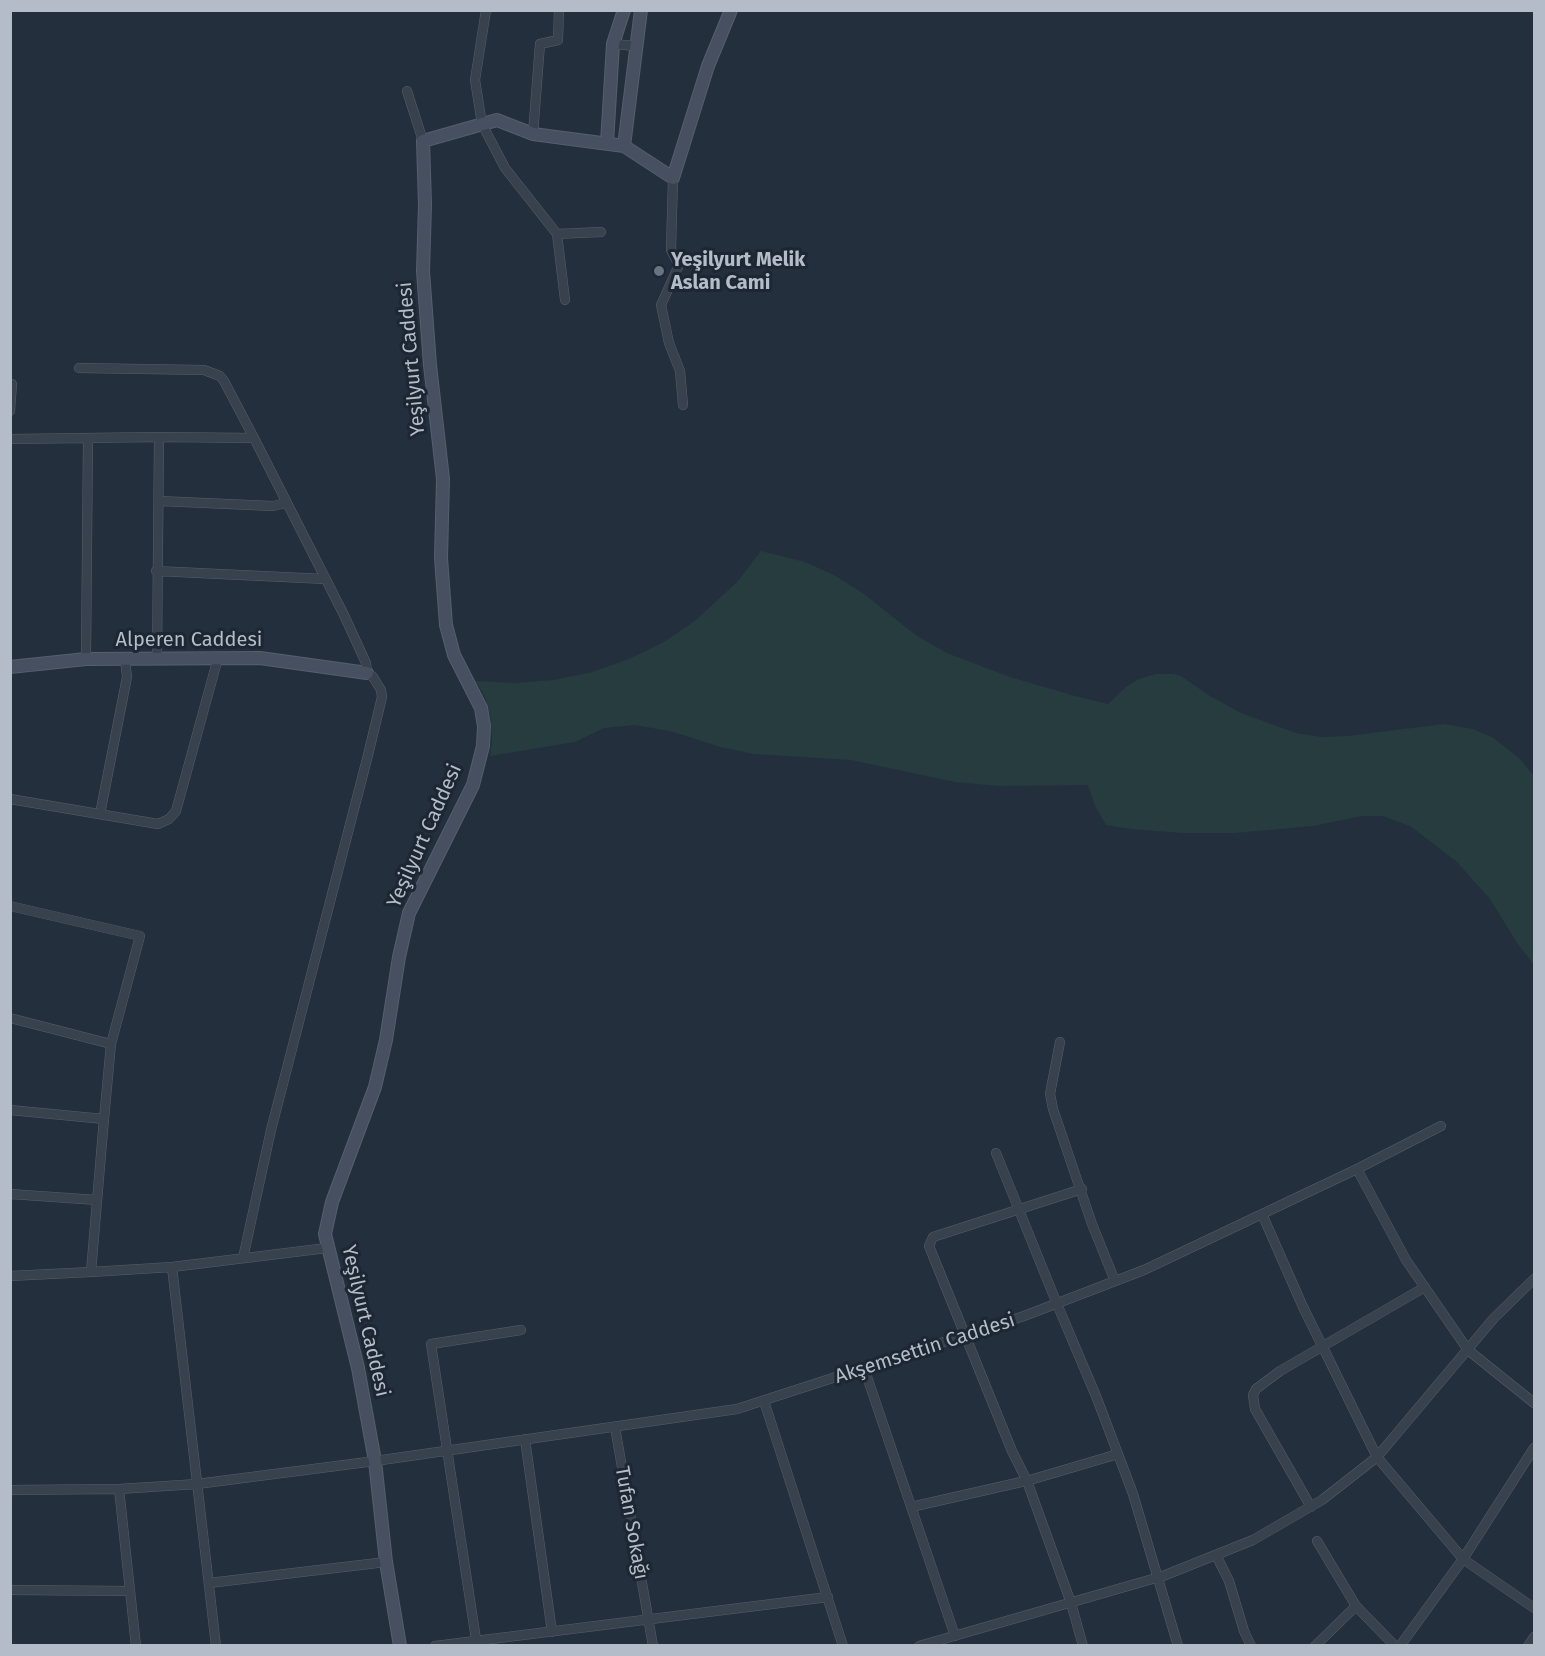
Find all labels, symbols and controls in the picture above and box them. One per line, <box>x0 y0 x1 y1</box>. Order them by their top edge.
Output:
place label: Yeşilyurt Melik Aslan Cami <box>671 248 805 295</box>
marker: Yeşilyurt Melik Aslan Cami <box>652 264 666 278</box>
street label: Yeşilyurt Caddesi <box>393 281 431 437</box>
street label: Alperen Caddesi <box>116 628 262 652</box>
street label: Yeşilyurt Caddesi <box>383 760 467 912</box>
street label: Yeşilyurt Caddesi <box>336 1243 394 1399</box>
street label: Akşemsettin Caddesi <box>832 1309 1018 1389</box>
street label: Tufan Sokağı <box>609 1464 653 1582</box>

